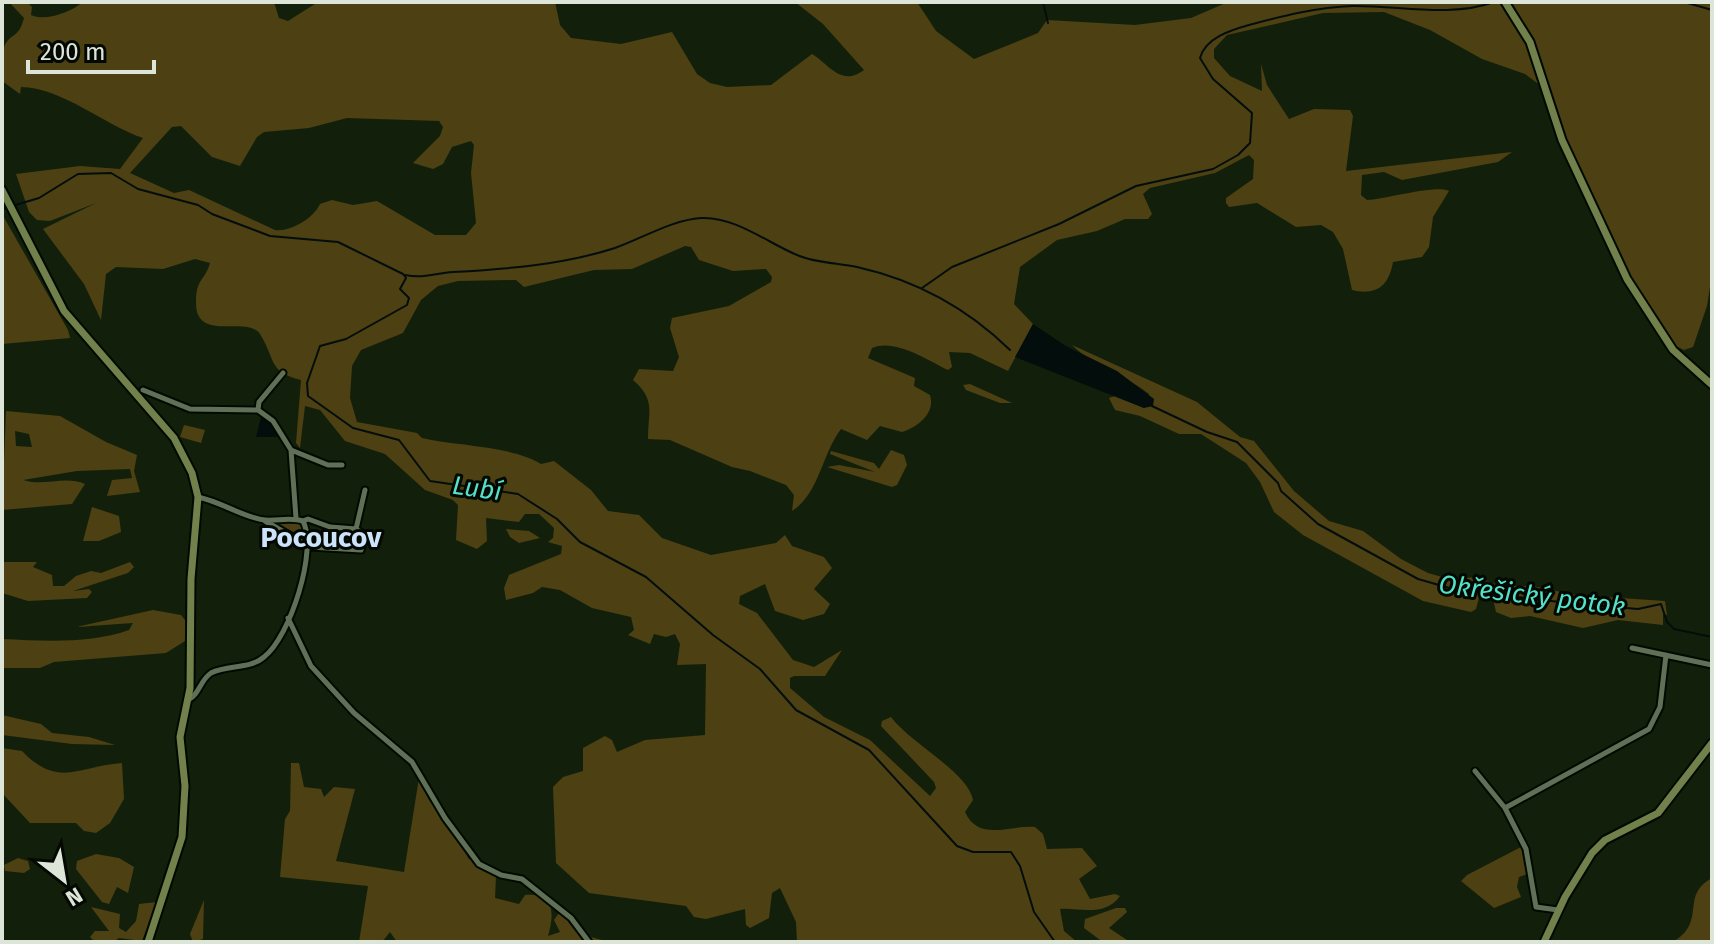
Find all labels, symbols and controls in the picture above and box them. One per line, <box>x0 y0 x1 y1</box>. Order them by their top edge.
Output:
scale bar <box>28 24 154 74</box>
text: 200 m <box>40 38 106 66</box>
water label: Lubí <box>450 470 505 508</box>
district label: Pocoucov <box>261 521 382 554</box>
water label: Okřešický potok <box>1437 569 1627 622</box>
north arrow <box>24 840 104 920</box>
text: N <box>61 881 87 912</box>

